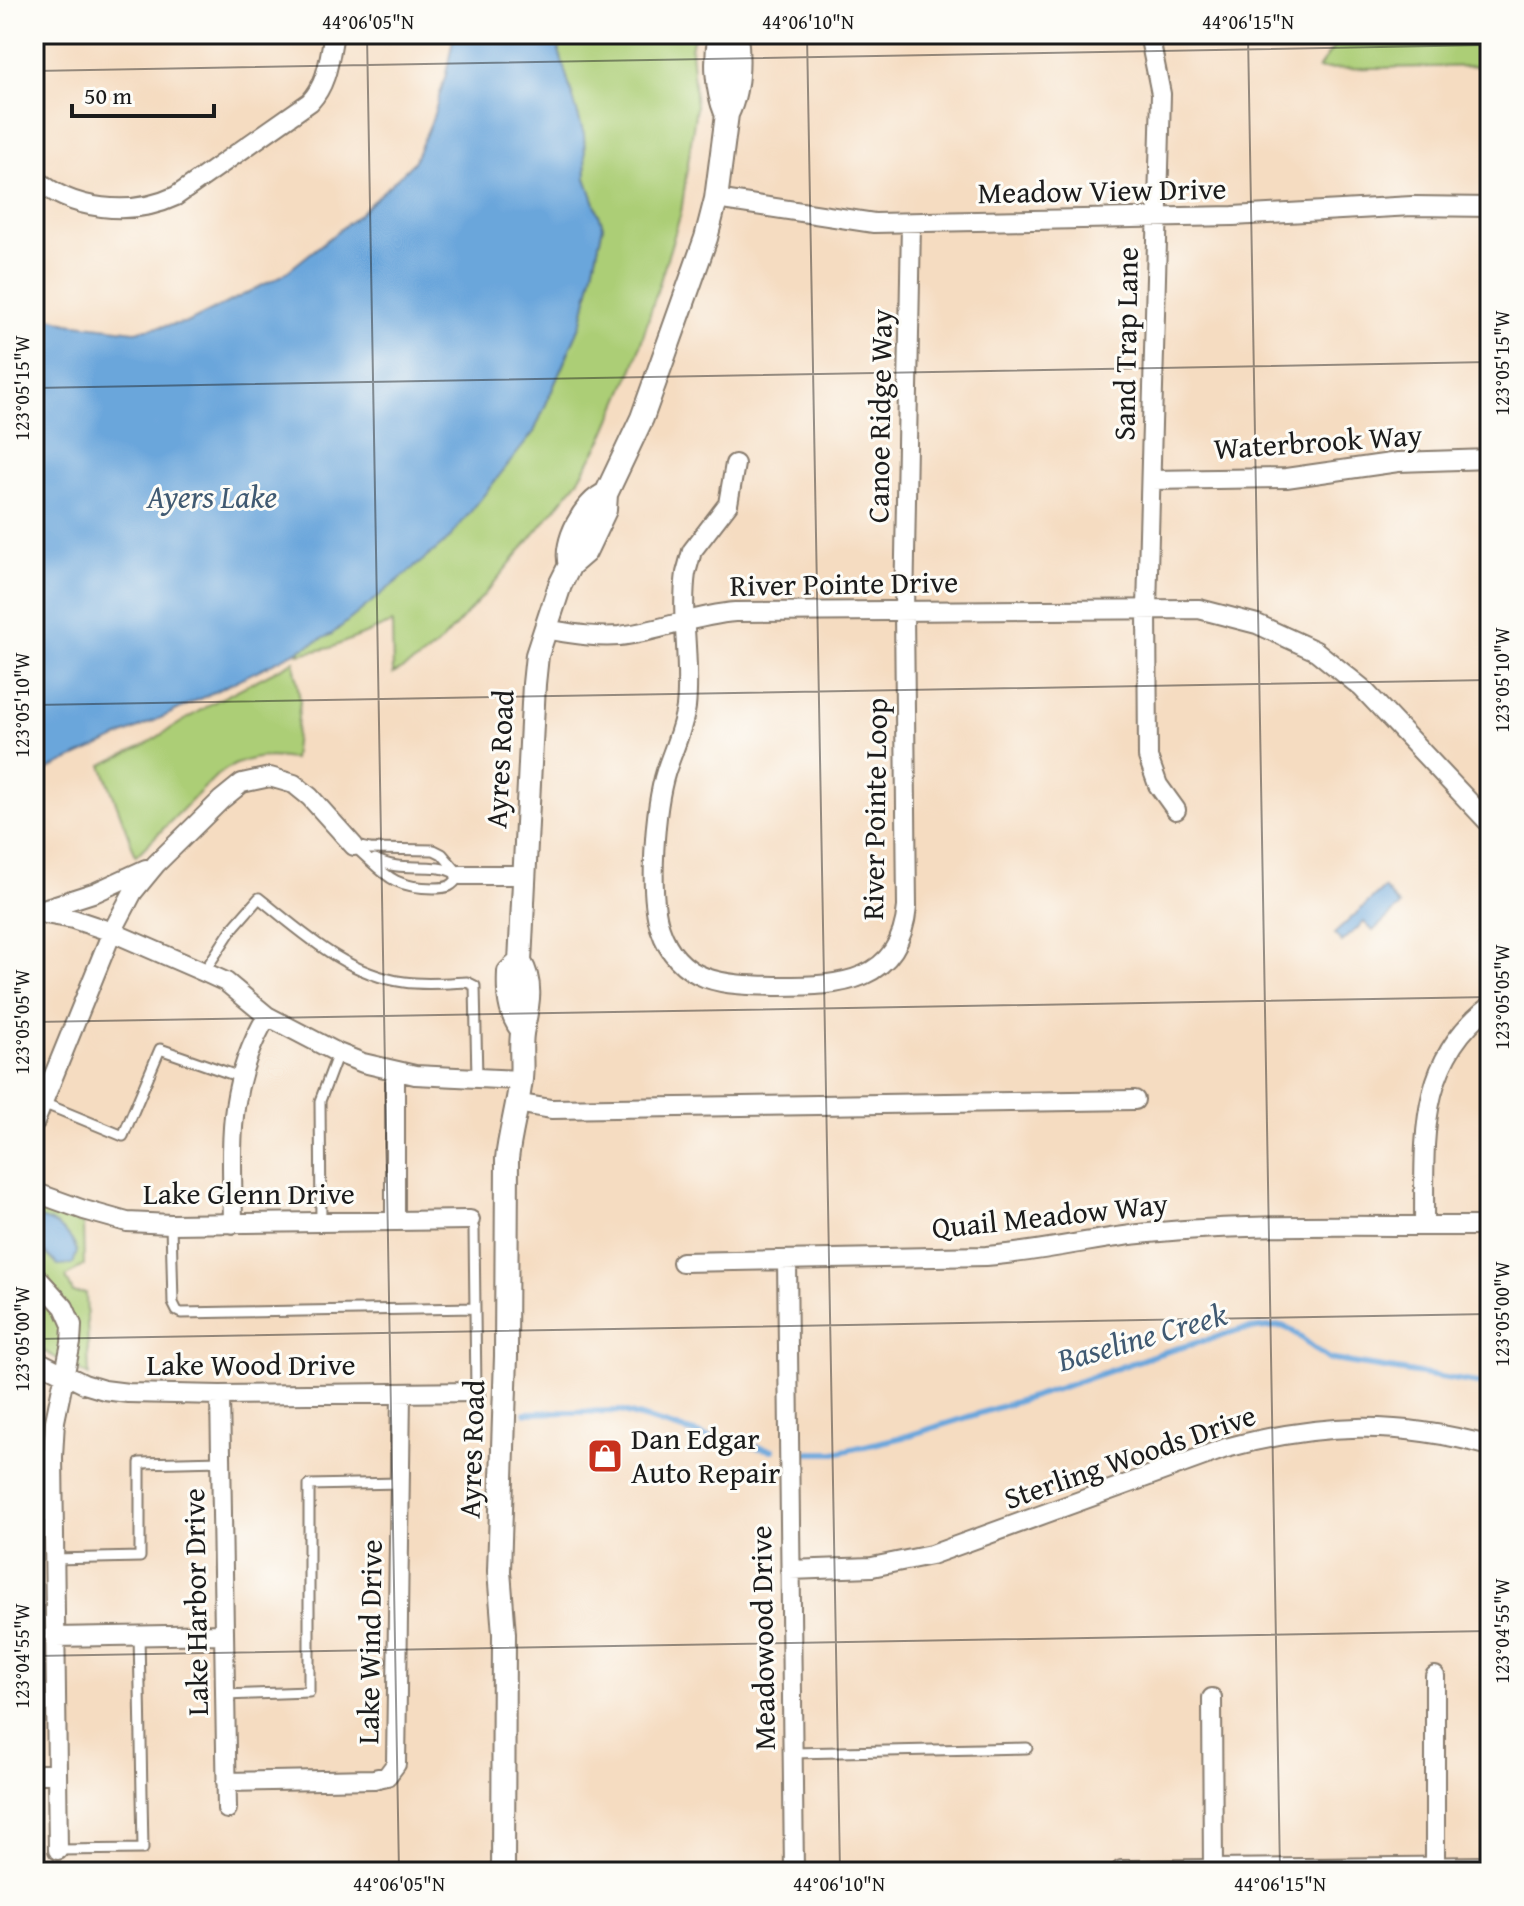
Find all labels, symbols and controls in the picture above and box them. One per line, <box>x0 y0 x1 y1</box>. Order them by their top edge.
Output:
text: 44°06'05"N <box>322 7 414 36</box>
text: 44°06'10"N <box>762 7 854 36</box>
text: 44°06'15"N <box>1202 7 1294 36</box>
scale bar <box>72 68 214 118</box>
text: 50 m <box>84 78 132 113</box>
street label: Meadow View Drive <box>977 166 1227 214</box>
street label: Sand Trap Lane <box>1101 247 1149 441</box>
street label: Canoe Ridge Way <box>855 309 903 523</box>
text: 123°05'15"W <box>1487 310 1516 416</box>
text: 123°05'15"W <box>7 335 36 441</box>
street label: Waterbrook Way <box>1212 412 1424 470</box>
water label: Ayers Lake <box>146 473 277 520</box>
street label: River Pointe Drive <box>729 559 958 607</box>
text: 123°05'10"W <box>1487 627 1516 733</box>
text: 123°05'10"W <box>7 652 36 758</box>
street label: Ayres Road <box>473 688 525 829</box>
street label: River Pointe Loop <box>850 697 898 921</box>
text: 123°05'05"W <box>1487 944 1516 1050</box>
text: 123°05'05"W <box>7 969 36 1075</box>
street label: Lake Glenn Drive <box>143 1171 355 1215</box>
street label: Quail Meadow Way <box>930 1181 1170 1249</box>
text: 123°05'00"W <box>1487 1261 1516 1367</box>
text: 123°05'00"W <box>7 1286 36 1392</box>
water label: Baseline Creek <box>1051 1290 1232 1383</box>
street label: Lake Wood Drive <box>147 1342 356 1386</box>
street label: Ayres Road <box>447 1379 495 1519</box>
street label: Sterling Woods Drive <box>998 1392 1261 1520</box>
place label: Dan Edgar Auto Repair <box>631 1416 780 1494</box>
shop icon: Dan Edgar Auto Repair <box>586 1437 624 1475</box>
street label: Lake Harbor Drive <box>171 1488 219 1716</box>
street label: Meadowood Drive <box>738 1525 786 1751</box>
street label: Lake Wind Drive <box>345 1539 393 1745</box>
text: 123°04'55"W <box>1487 1578 1516 1684</box>
text: 123°04'55"W <box>7 1603 36 1709</box>
text: 44°06'05"N <box>353 1869 445 1898</box>
text: 44°06'10"N <box>793 1869 885 1898</box>
text: 44°06'15"N <box>1234 1869 1326 1898</box>

